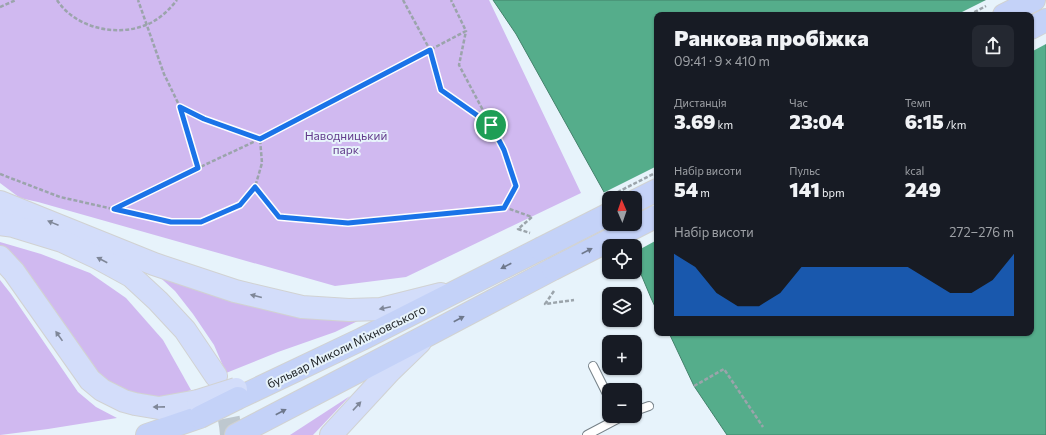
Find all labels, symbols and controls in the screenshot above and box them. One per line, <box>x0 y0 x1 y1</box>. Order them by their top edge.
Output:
text: Ранкова пробіжка <box>674 24 869 51</box>
button: share <box>972 25 1014 67</box>
text: 09:41 · 9 × 410 m <box>674 53 770 69</box>
text: Дистанція <box>674 96 727 109</box>
text: Час <box>789 96 808 109</box>
text: Темп <box>905 96 931 109</box>
pin <box>474 108 508 142</box>
text: 3.69 <box>674 109 715 133</box>
text: 23:04 <box>789 109 844 133</box>
text: 6:15 <box>905 109 944 133</box>
icon: arrive <box>480 114 502 136</box>
text: km <box>715 118 733 131</box>
text: /km <box>944 118 966 131</box>
park label: Наводницький парк <box>305 128 387 156</box>
text: Набір висоти <box>674 164 742 177</box>
text: Пульс <box>789 164 820 177</box>
text: kcal <box>905 164 924 177</box>
text: 54 <box>674 177 698 201</box>
text: 141 <box>789 177 820 201</box>
text: 249 <box>905 177 941 201</box>
text: m <box>698 186 710 199</box>
text: bpm <box>820 186 845 199</box>
north arrow <box>602 191 642 231</box>
map controls <box>602 191 642 423</box>
one-way arrow <box>47 220 59 226</box>
text: Набір висоти <box>674 224 754 240</box>
text: 272–276 m <box>949 224 1014 240</box>
button: locate <box>602 239 642 279</box>
one-way arrow <box>582 248 593 254</box>
one-way arrow <box>97 257 108 264</box>
one-way arrow <box>500 263 511 270</box>
button: layers <box>602 287 642 327</box>
one-way arrow <box>250 293 262 299</box>
street label: бульвар Миколи Міхновського <box>264 301 428 391</box>
one-way arrow <box>378 305 391 311</box>
one-way arrow <box>453 315 465 322</box>
one-way arrow <box>55 331 63 342</box>
button: + <box>602 335 642 375</box>
button: − <box>602 383 642 423</box>
one-way arrow <box>352 401 362 411</box>
one-way arrow <box>152 404 165 410</box>
one-way arrow <box>275 409 286 415</box>

